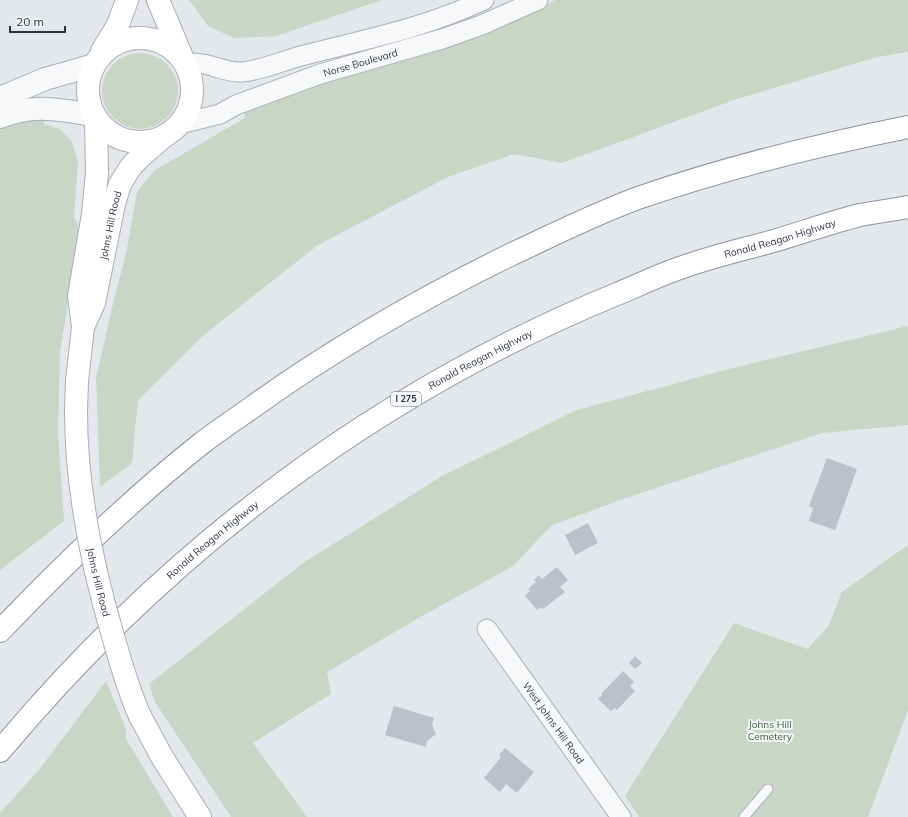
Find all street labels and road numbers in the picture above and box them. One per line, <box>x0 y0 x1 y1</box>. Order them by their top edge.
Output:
street label: Norse Boulevard <box>322 46 399 80</box>
street label: Johns Hill Road <box>97 189 125 261</box>
street label: Ronald Reagan Highway <box>723 216 838 261</box>
street label: Ronald Reagan Highway <box>426 326 535 392</box>
road number: I 275 <box>391 392 421 406</box>
street label: Ronald Reagan Highway <box>164 497 262 582</box>
street label: Johns Hill Road <box>84 547 113 618</box>
street label: West Johns Hill Road <box>520 680 587 766</box>

